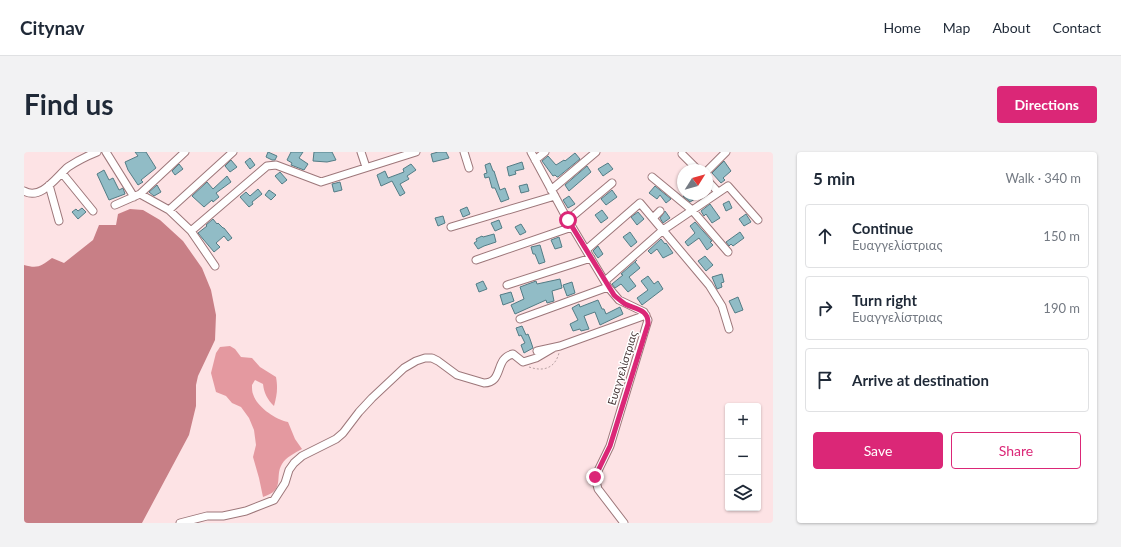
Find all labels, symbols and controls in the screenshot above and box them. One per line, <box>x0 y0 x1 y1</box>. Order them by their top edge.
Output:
text: Citynav <box>20 16 85 39</box>
text: Home <box>883 19 921 36</box>
text: Map <box>943 19 970 36</box>
text: About <box>992 19 1030 36</box>
text: Contact <box>1052 19 1101 36</box>
button: Directions <box>997 86 1097 123</box>
text: Find us <box>24 87 114 121</box>
north arrow <box>677 164 713 200</box>
text: 5 min <box>813 168 855 189</box>
text: Walk · 340 m <box>1005 170 1081 186</box>
route start <box>559 211 577 229</box>
text: Continue <box>852 219 913 237</box>
icon: ahead <box>814 225 836 247</box>
text: 150 m <box>1043 228 1080 244</box>
text: Ευαγγελίστριας <box>852 237 942 253</box>
text: Turn right <box>852 291 917 309</box>
icon: right <box>814 297 836 319</box>
text: 190 m <box>1043 300 1080 316</box>
text: Ευαγγελίστριας <box>852 309 942 325</box>
street label: Ευαγγελίστριας <box>605 330 639 406</box>
icon: arrive <box>814 369 836 391</box>
text: Arrive at destination <box>852 371 989 389</box>
map controls <box>725 403 761 511</box>
button: + <box>725 403 761 439</box>
button: Save <box>813 432 943 469</box>
button: Share <box>951 432 1081 469</box>
button: − <box>725 439 761 475</box>
route end <box>586 468 604 486</box>
button: layers <box>725 475 761 511</box>

